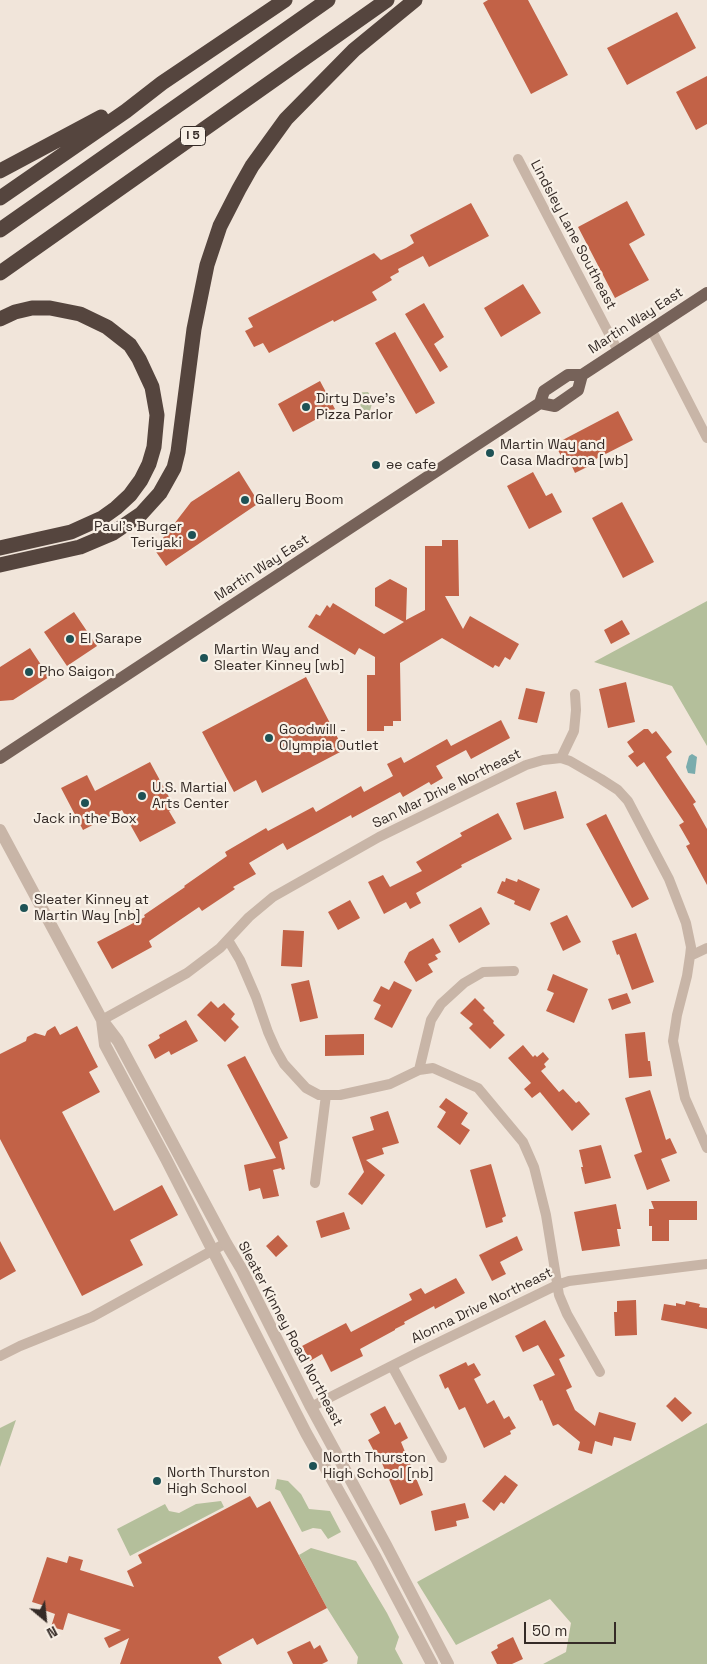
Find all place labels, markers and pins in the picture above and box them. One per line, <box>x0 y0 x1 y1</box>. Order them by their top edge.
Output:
place label: Dirty Dave's Pizza Parlor <box>316 391 395 424</box>
marker: Dirty Dave's Pizza Parlor <box>300 401 312 413</box>
place label: Martin Way and Casa Madrona [wb] <box>500 437 628 470</box>
marker: Martin Way and Casa Madrona [wb] <box>484 447 496 459</box>
place label: əe cafe <box>386 457 436 473</box>
marker: əe cafe <box>370 459 382 471</box>
place label: Gallery Boom <box>255 492 343 508</box>
marker: Gallery Boom <box>239 494 251 506</box>
place label: Paul's Burger Teriyaki <box>94 519 182 552</box>
marker: Paul's Burger Teriyaki <box>186 529 198 541</box>
place label: El Sarape <box>80 631 142 647</box>
marker: El Sarape <box>64 633 76 645</box>
place label: Martin Way and Sleater Kinney [wb] <box>214 642 344 674</box>
marker: Martin Way and Sleater Kinney [wb] <box>198 652 210 664</box>
place label: Pho Saigon <box>39 664 115 680</box>
marker: Pho Saigon <box>23 666 35 678</box>
place label: Goodwill - Olympia Outlet <box>279 722 379 754</box>
marker: Goodwill - Olympia Outlet <box>263 732 275 744</box>
place label: U.S. Martial Arts Center <box>152 780 229 812</box>
marker: U.S. Martial Arts Center <box>136 790 148 802</box>
marker: Jack in the Box <box>79 797 91 809</box>
place label: Jack in the Box <box>33 811 137 827</box>
place label: Sleater Kinney at Martin Way [nb] <box>34 892 149 924</box>
marker: Sleater Kinney at Martin Way [nb] <box>18 902 30 914</box>
place label: North Thurston High School [nb] <box>323 1450 434 1482</box>
marker: North Thurston High School [nb] <box>307 1460 319 1472</box>
place label: North Thurston High School <box>167 1465 270 1498</box>
marker: North Thurston High School <box>151 1475 163 1487</box>

